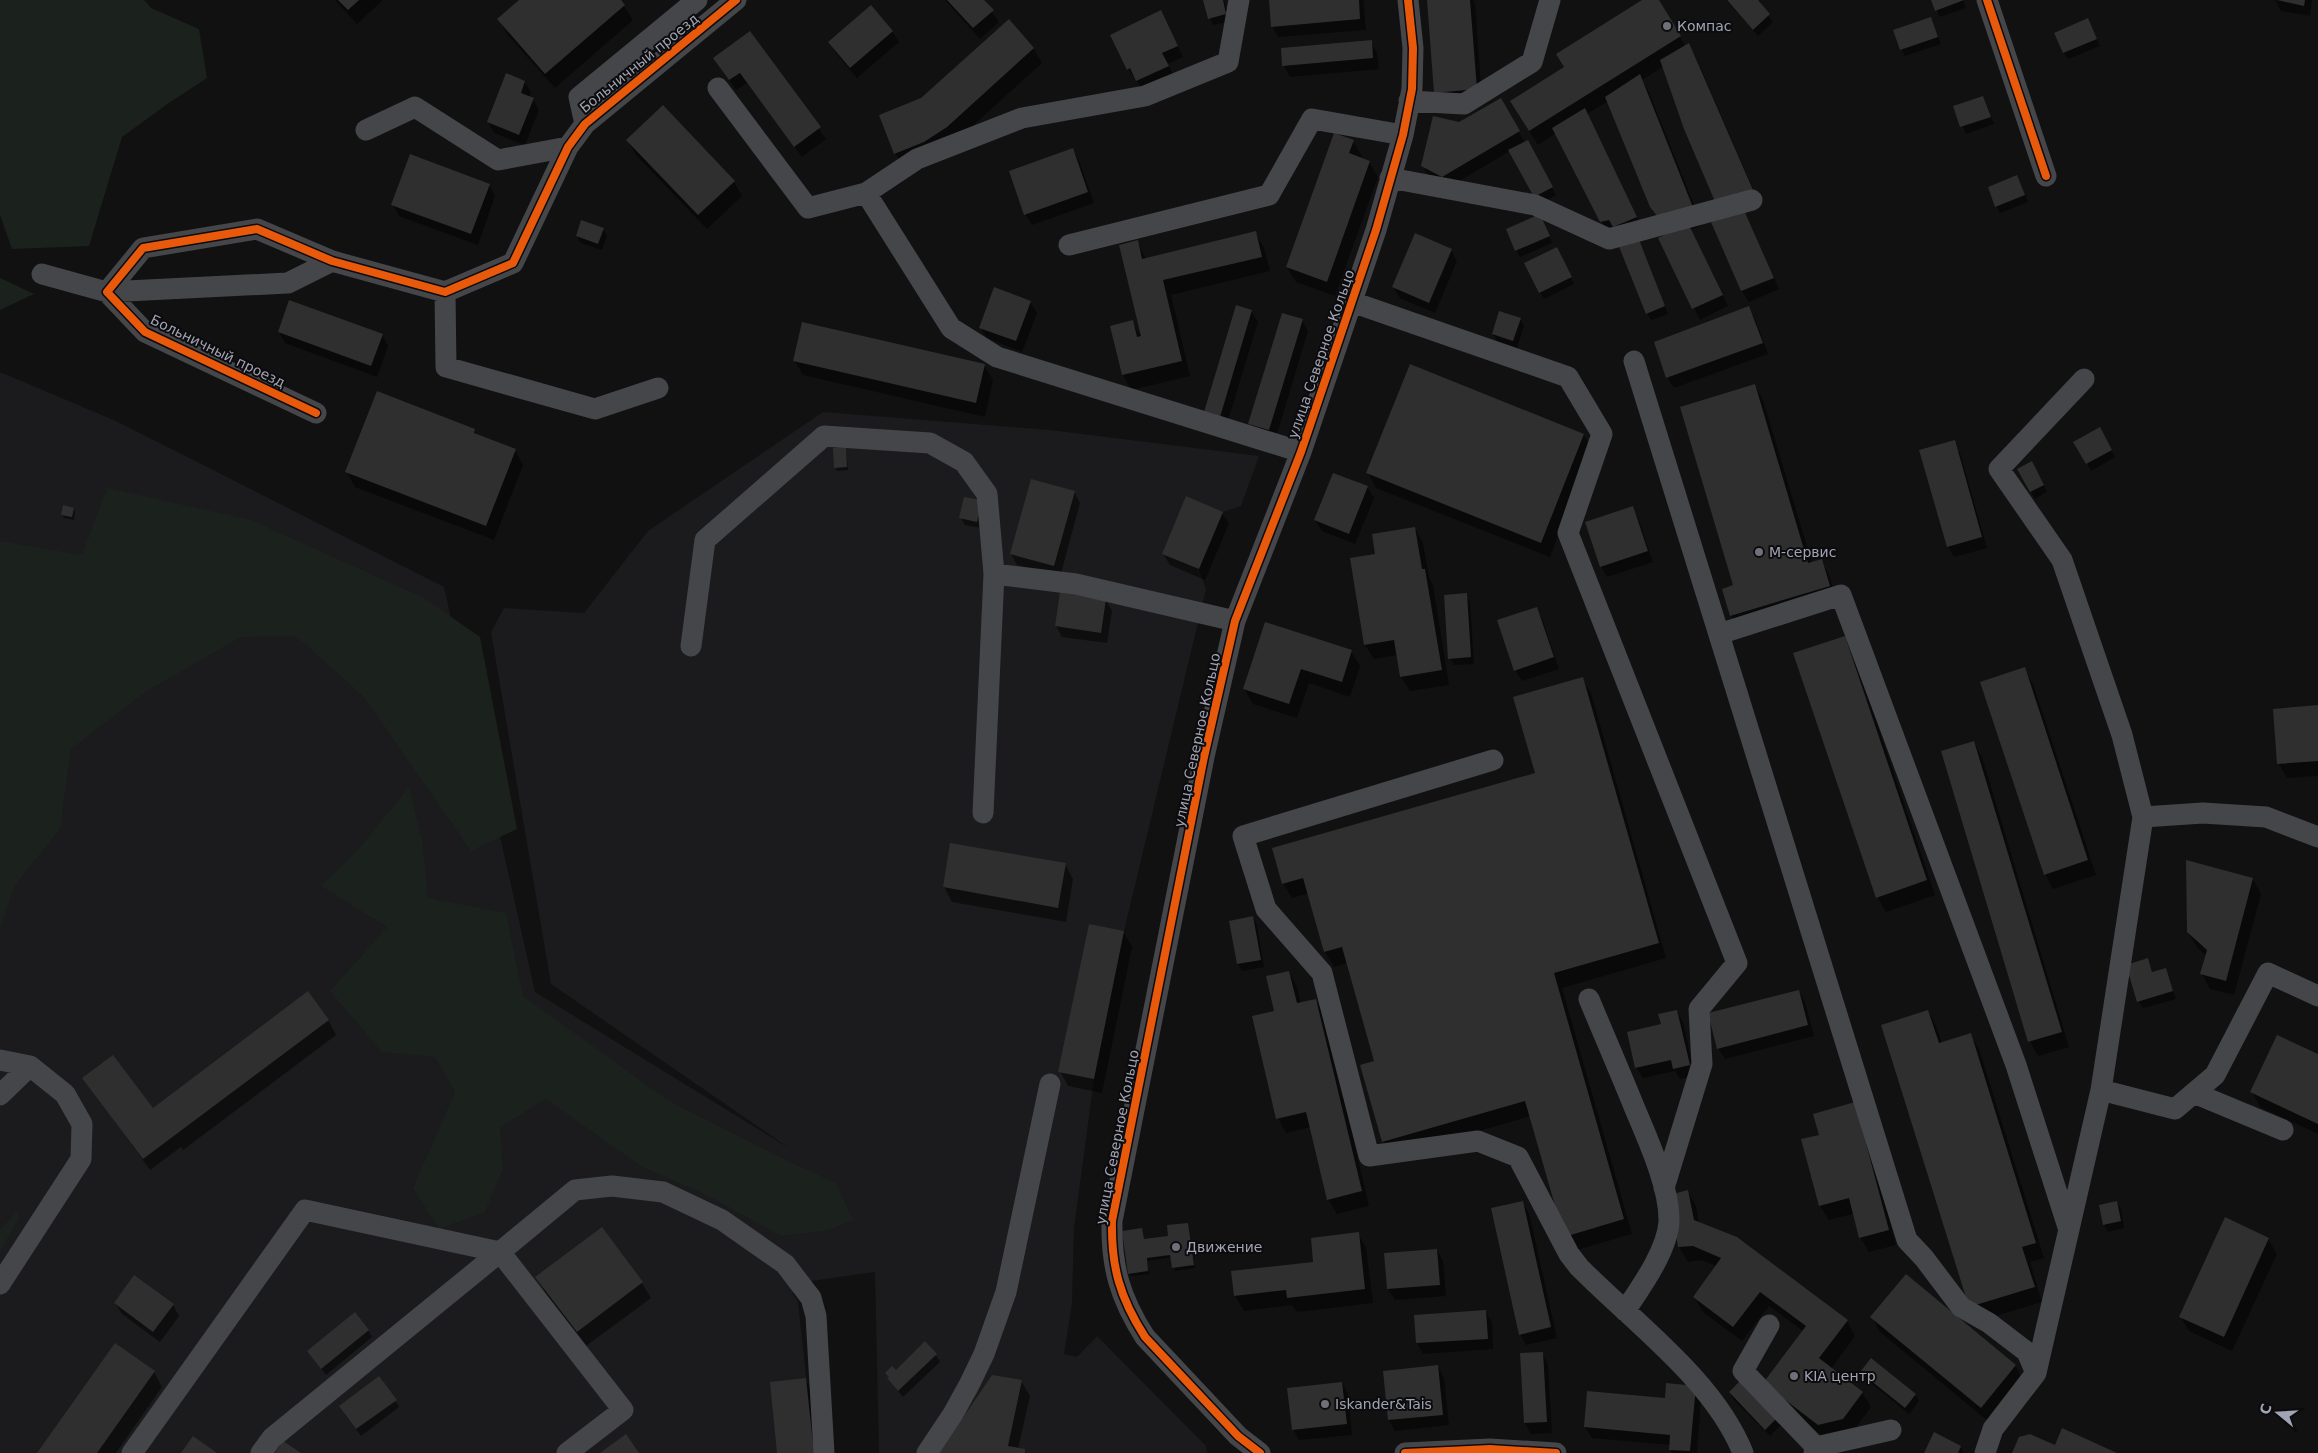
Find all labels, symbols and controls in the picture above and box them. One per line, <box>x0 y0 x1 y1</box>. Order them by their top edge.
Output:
street label: Больничный проезд <box>576 10 702 116</box>
place label: Компас <box>1677 18 1732 34</box>
marker: Компас <box>1661 20 1673 32</box>
street label: улица Северное Кольцо <box>1285 267 1357 441</box>
street label: Больничный проезд <box>148 311 288 391</box>
place label: М-сервис <box>1769 544 1836 560</box>
marker: М-сервис <box>1753 546 1765 558</box>
street label: улица Северное Кольцо <box>1171 651 1223 829</box>
street label: улица Северное Кольцо <box>1092 1048 1142 1226</box>
place label: Движение <box>1186 1239 1262 1255</box>
marker: Движение <box>1170 1241 1182 1253</box>
place label: KIA центр <box>1804 1368 1876 1384</box>
marker: KIA центр <box>1788 1370 1800 1382</box>
north arrow <box>2253 1388 2303 1438</box>
place label: Iskander&Tais <box>1335 1396 1432 1412</box>
marker: Iskander&Tais <box>1319 1398 1331 1410</box>
text: С <box>2256 1402 2275 1416</box>

